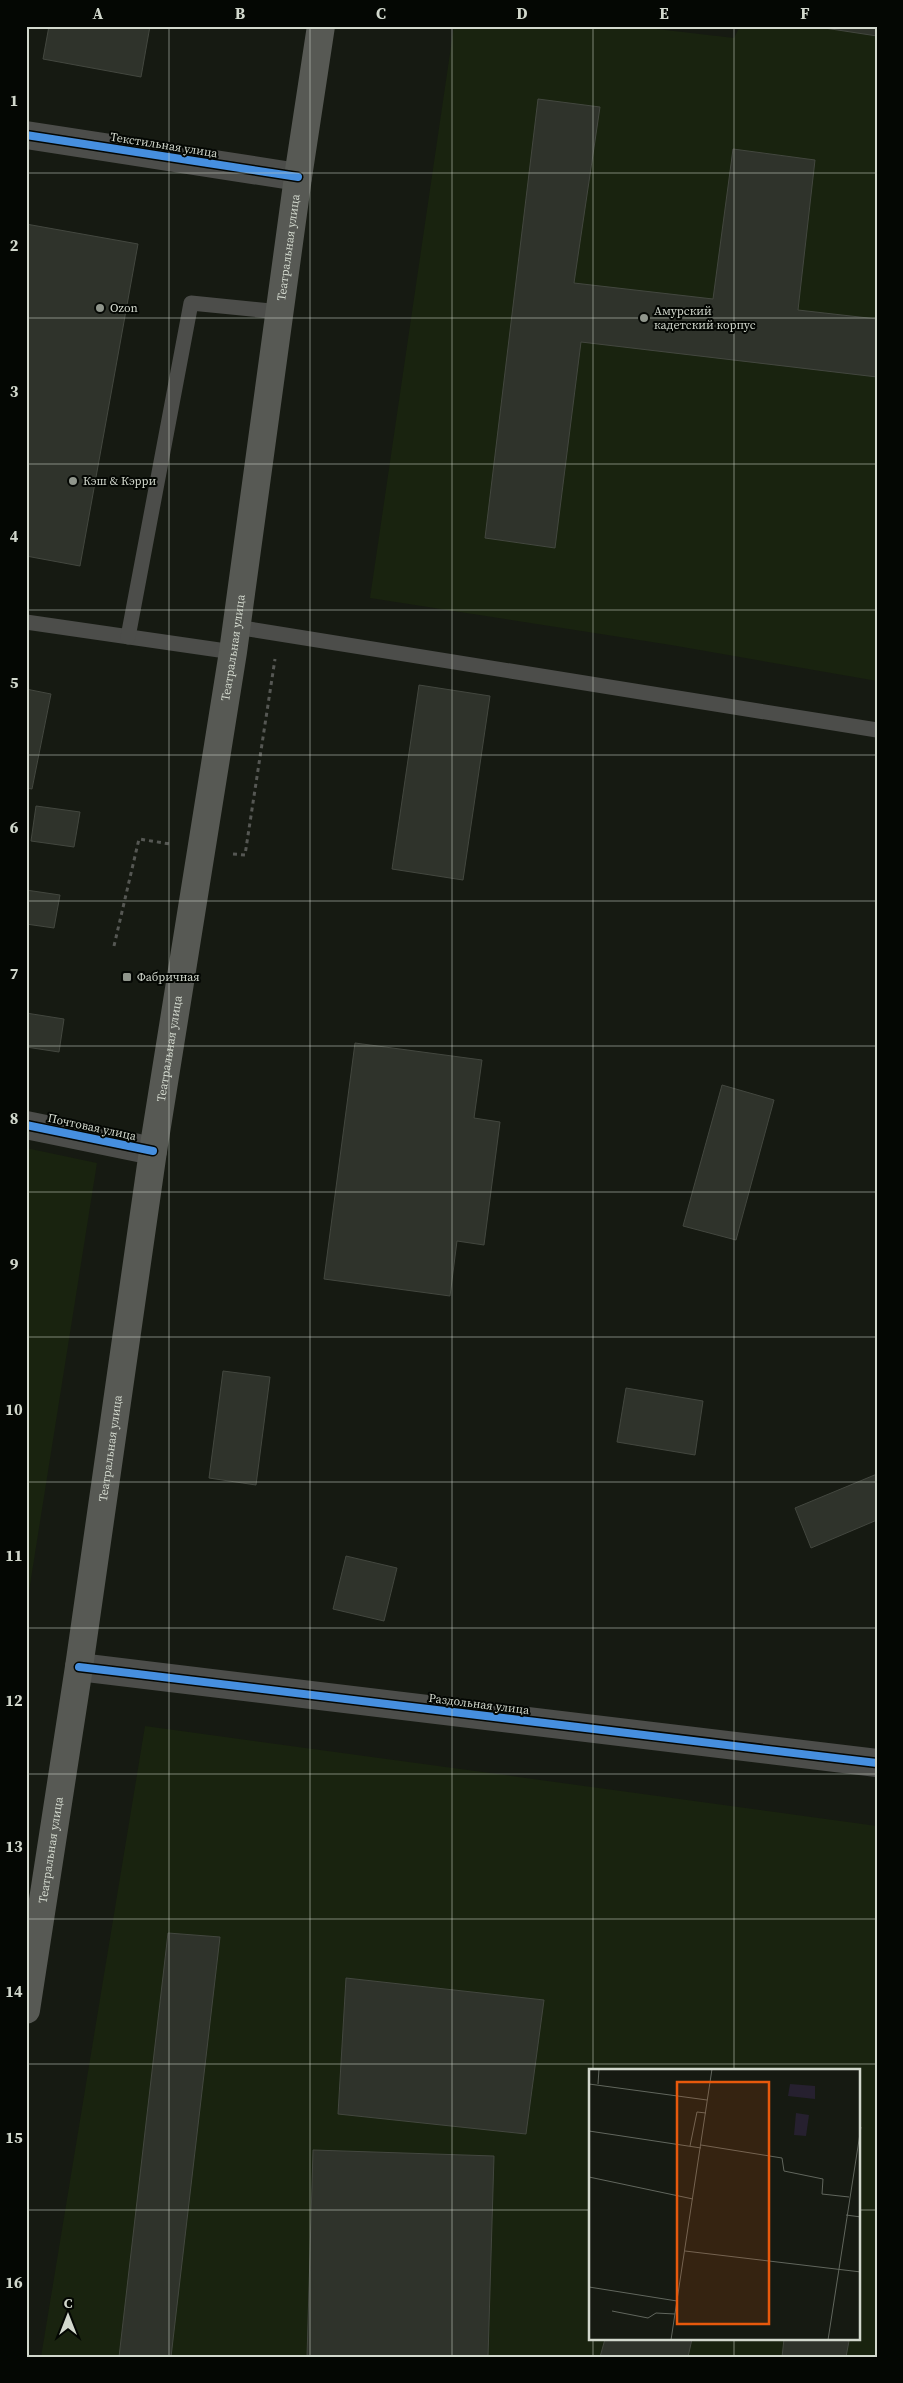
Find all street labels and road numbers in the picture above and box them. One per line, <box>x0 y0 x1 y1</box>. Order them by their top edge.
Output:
street label: Текстильная улица <box>109 129 220 162</box>
street label: Театральная улица <box>273 192 304 302</box>
street label: Театральная улица <box>217 593 249 702</box>
street label: Театральная улица <box>153 993 186 1103</box>
street label: Почтовая улица <box>46 1110 139 1144</box>
street label: Театральная улица <box>95 1393 126 1503</box>
street label: Раздольная улица <box>428 1690 531 1718</box>
street label: Театральная улица <box>35 1795 67 1904</box>

